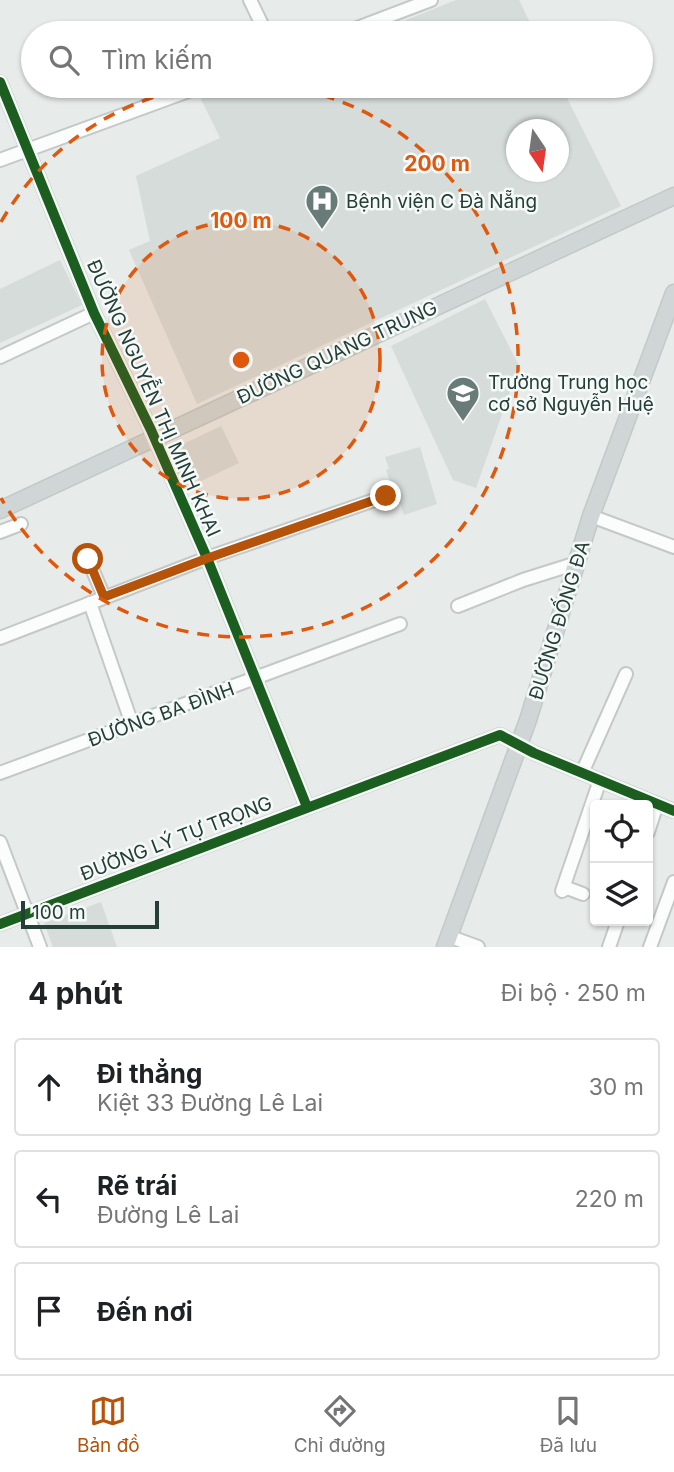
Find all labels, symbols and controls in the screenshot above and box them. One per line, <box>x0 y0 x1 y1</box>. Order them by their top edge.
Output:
search box <box>21 21 653 98</box>
icon: search <box>45 41 83 79</box>
text: Tìm kiếm <box>101 44 213 75</box>
north arrow <box>506 119 569 182</box>
text: 200 m <box>404 151 470 176</box>
hospital icon: Bệnh viện C Đà Nẵng <box>303 182 341 231</box>
place label: Bệnh viện C Đà Nẵng <box>346 190 537 213</box>
text: 100 m <box>210 208 272 233</box>
street label: ĐƯỜNG NGUYỄN THỊ MINH KHAI <box>82 255 228 540</box>
street label: ĐƯỜNG QUANG TRUNG <box>233 296 441 409</box>
centre of rings <box>229 348 253 372</box>
place label: Trường Trung học cơ sở Nguyễn Huệ <box>488 371 654 416</box>
school or university icon: Trường Trung học cơ sở Nguyễn Huệ <box>444 374 482 423</box>
route end <box>370 480 401 511</box>
street label: ĐƯỜNG ĐỐNG ĐA <box>521 537 595 702</box>
route start <box>72 543 103 574</box>
street label: ĐƯỜNG BA ĐÌNH <box>84 676 238 752</box>
street label: ĐƯỜNG LÝ TỰ TRỌNG <box>77 790 275 886</box>
map controls <box>590 800 653 926</box>
button: locate <box>590 800 653 863</box>
button: layers <box>590 863 653 926</box>
scale bar <box>21 898 159 930</box>
text: 100 m <box>32 901 86 924</box>
text: 4 phút <box>28 975 123 1011</box>
text: Đi bộ · 250 m <box>501 979 646 1007</box>
text: Đi thẳng <box>97 1058 202 1089</box>
icon: ahead <box>30 1068 68 1106</box>
text: 30 m <box>589 1073 644 1101</box>
text: Kiệt 33 Đường Lê Lai <box>97 1089 323 1117</box>
text: Rẽ trái <box>97 1170 177 1201</box>
icon: left <box>30 1180 68 1218</box>
text: 220 m <box>575 1185 644 1213</box>
text: Đường Lê Lai <box>97 1201 239 1229</box>
icon: arrive <box>30 1292 68 1330</box>
text: Đến nơi <box>97 1296 193 1327</box>
tab: Bản đồ <box>77 1392 140 1457</box>
tab: Chỉ đường <box>294 1392 386 1457</box>
tab: Đã lưu <box>540 1392 597 1457</box>

